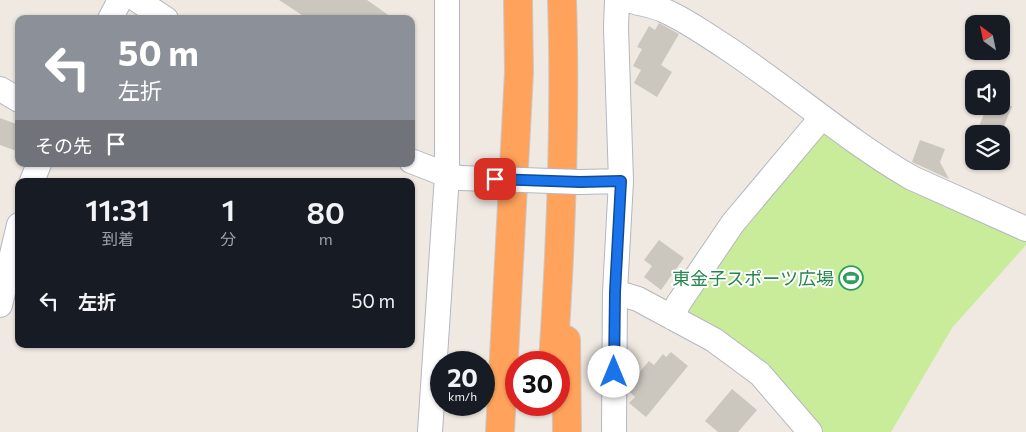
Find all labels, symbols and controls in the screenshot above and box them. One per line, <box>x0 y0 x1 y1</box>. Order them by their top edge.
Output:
north arrow <box>965 15 1010 60</box>
map controls <box>965 15 1010 170</box>
text: 50 m <box>118 30 199 73</box>
icon: left <box>35 35 100 100</box>
button: sound <box>965 70 1010 115</box>
text: 左折 <box>118 77 162 104</box>
button: layers <box>965 125 1010 170</box>
icon: arrive <box>102 130 130 158</box>
text: その先 <box>35 134 92 157</box>
pin <box>474 158 516 200</box>
icon: arrive <box>481 165 509 193</box>
text: 11:31 <box>85 190 150 227</box>
text: 1 <box>222 190 235 227</box>
text: 80 <box>307 193 345 230</box>
text: 到着 <box>102 229 134 248</box>
text: 分 <box>220 229 236 248</box>
text: m <box>319 229 333 248</box>
sports icon: 東金子スポーツ広場 <box>838 265 864 291</box>
place label: 東金子スポーツ広場 <box>672 267 834 289</box>
icon: left <box>35 287 63 315</box>
text: 50 m <box>351 289 395 312</box>
text: 左折 <box>78 290 116 313</box>
position arrow <box>587 345 639 397</box>
speed limit sign: 30 <box>505 351 570 416</box>
text: 20 <box>447 362 478 392</box>
text: km/h <box>448 389 477 403</box>

